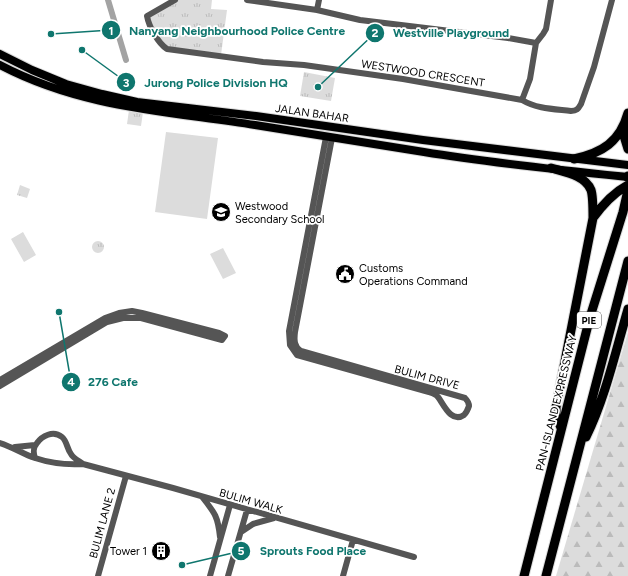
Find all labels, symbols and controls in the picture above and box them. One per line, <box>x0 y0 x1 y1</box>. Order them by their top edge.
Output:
callout: Nanyang Neighbourhood Police Centre <box>101 18 353 42</box>
callout: Westville Playground <box>365 21 518 45</box>
text: 1 <box>108 24 114 38</box>
text: Nanyang Neighbourhood Police Centre <box>129 24 345 38</box>
text: 2 <box>372 26 379 40</box>
text: Westville Playground <box>393 26 509 40</box>
street label: WESTWOOD CRESCENT <box>360 57 486 90</box>
callout: Jurong Police Division HQ <box>116 70 296 94</box>
text: 3 <box>123 76 130 90</box>
text: Jurong Police Division HQ <box>144 76 288 90</box>
street label: JALAN BAHAR <box>274 102 350 125</box>
place label: Westwood Secondary School <box>235 200 325 226</box>
school or university icon: Westwood Secondary School <box>210 201 232 223</box>
place label: Customs Operations Command <box>359 262 468 288</box>
public building icon: Customs Operations Command <box>334 263 356 285</box>
road number: PIE <box>577 312 601 328</box>
street label: PAN-ISLAND EXPRESSWAY <box>533 334 580 472</box>
street label: BULIM DRIVE <box>393 363 461 392</box>
callout: 276 Cafe <box>61 370 146 394</box>
text: 4 <box>67 375 75 389</box>
text: 276 Cafe <box>88 375 138 389</box>
street label: BULIM WALK <box>218 486 284 517</box>
street label: BULIM LANE 2 <box>87 487 118 560</box>
callout: Sprouts Food Place <box>231 539 374 563</box>
building icon: Tower 1 <box>150 540 172 562</box>
text: 5 <box>238 544 245 558</box>
text: Sprouts Food Place <box>260 544 367 558</box>
place label: Tower 1 <box>110 545 147 558</box>

